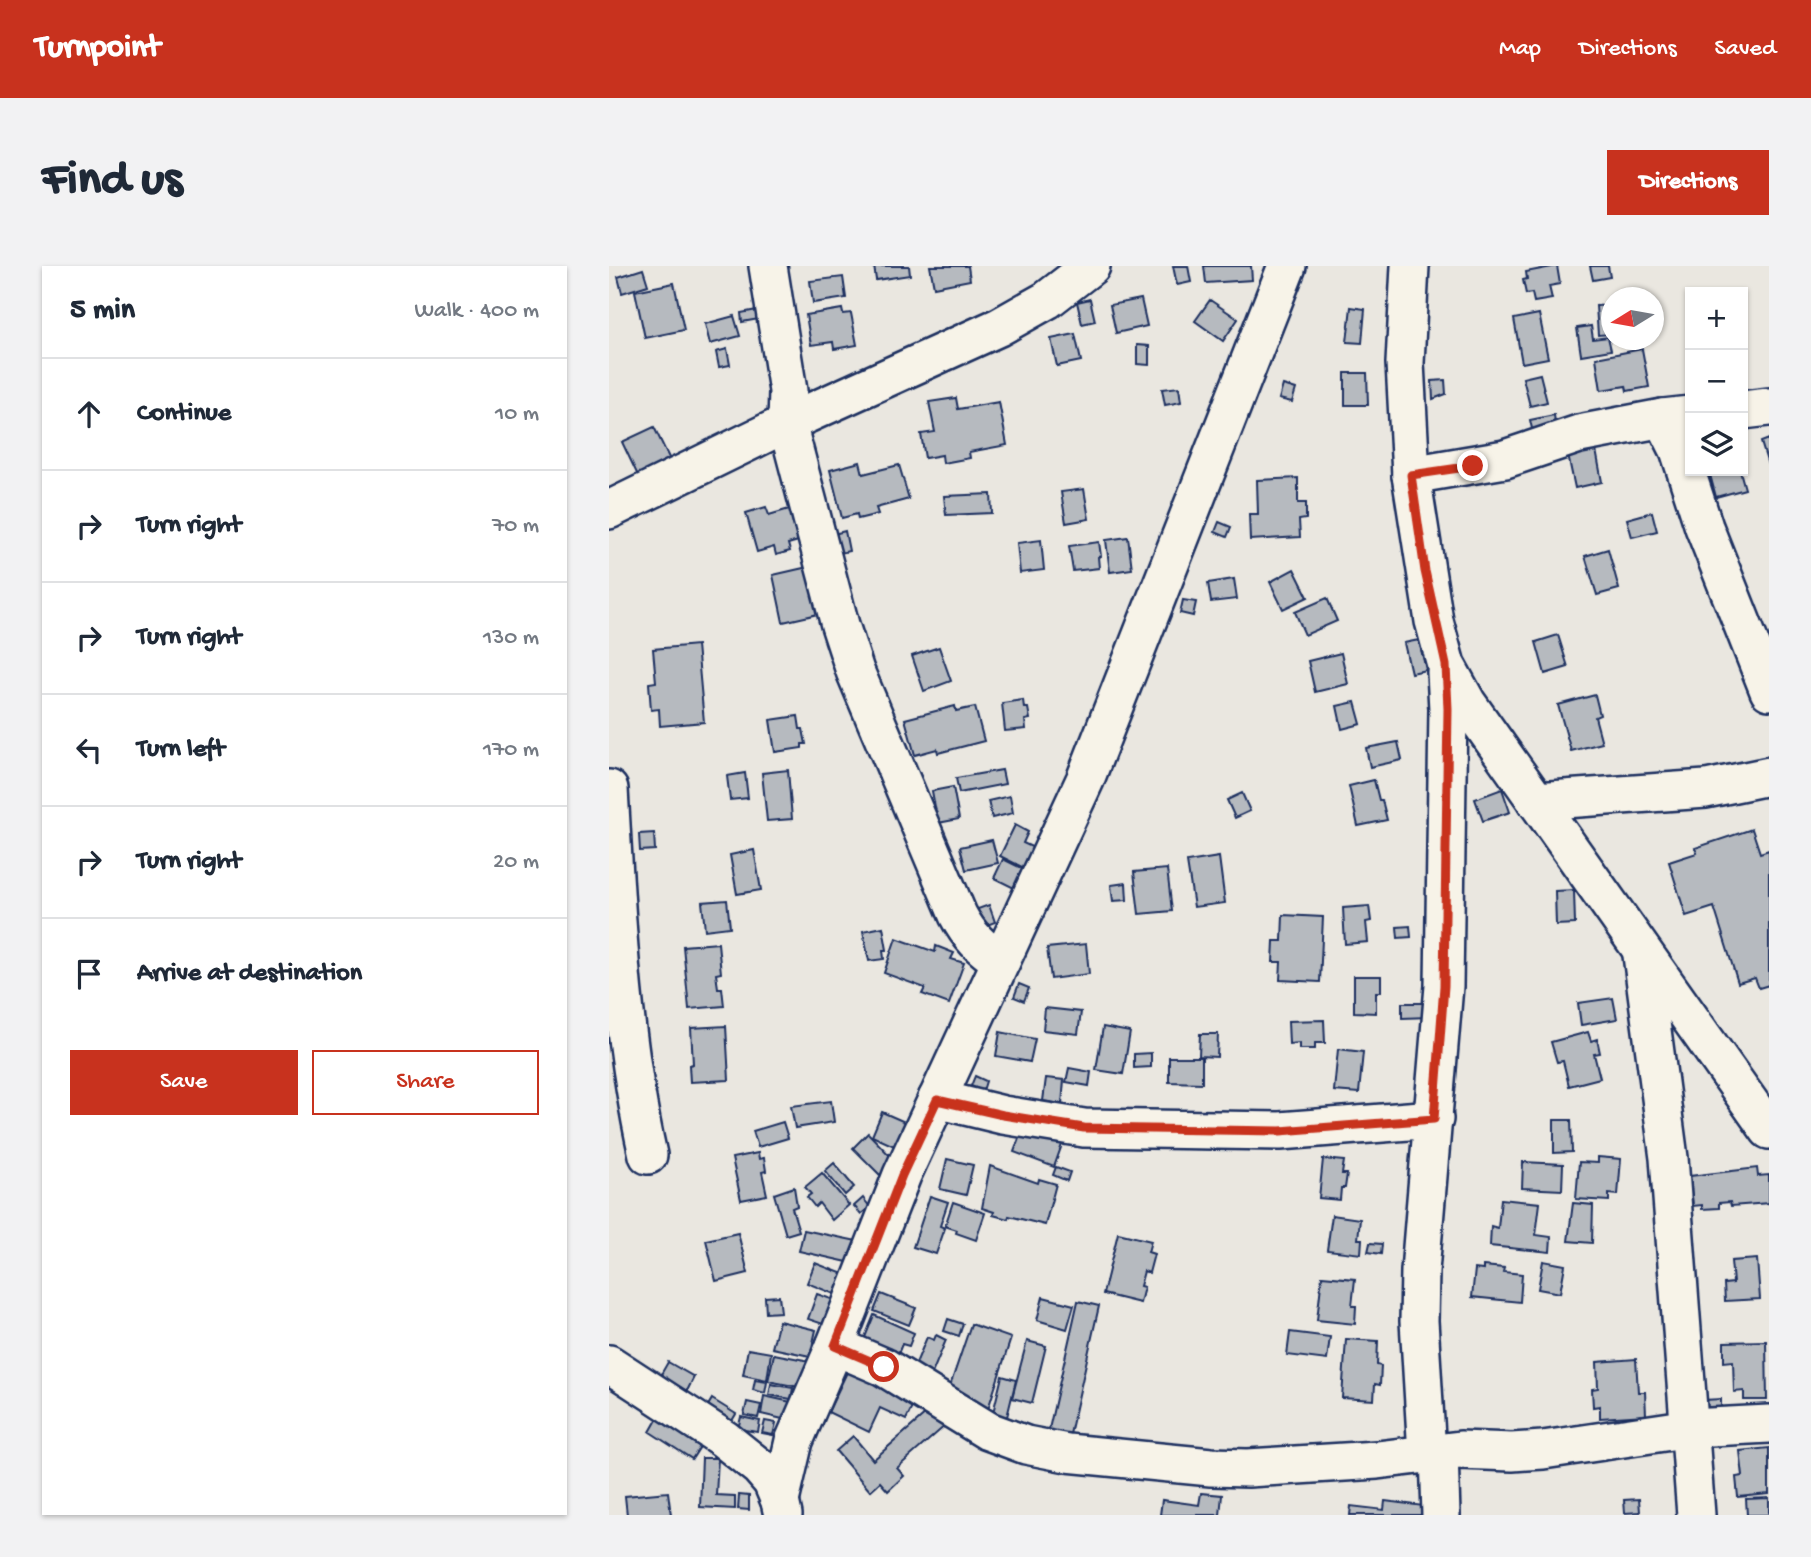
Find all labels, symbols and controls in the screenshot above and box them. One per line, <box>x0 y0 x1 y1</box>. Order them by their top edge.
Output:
text: Turnpoint <box>35 30 160 68</box>
text: Map <box>1499 35 1541 64</box>
text: Directions <box>1579 35 1677 64</box>
text: Saved <box>1715 35 1776 64</box>
button: Directions <box>1607 150 1769 215</box>
text: Find us <box>42 153 182 211</box>
north arrow <box>1601 287 1664 350</box>
map controls <box>1685 287 1748 476</box>
button: + <box>1685 287 1748 350</box>
text: 5 min <box>70 294 135 329</box>
text: Walk · 400 m <box>414 298 539 325</box>
button: − <box>1685 350 1748 413</box>
icon: ahead <box>70 395 108 433</box>
text: Continue <box>137 399 231 430</box>
text: 10 m <box>495 401 539 428</box>
button: layers <box>1685 413 1748 476</box>
route end <box>1457 450 1488 481</box>
icon: right <box>70 507 108 545</box>
text: Turn right <box>137 511 241 542</box>
text: 70 m <box>492 513 539 540</box>
icon: right <box>70 619 108 657</box>
text: Turn right <box>137 623 241 654</box>
text: 130 m <box>483 625 539 652</box>
icon: left <box>70 731 108 769</box>
text: Turn left <box>137 735 225 766</box>
text: 170 m <box>483 737 539 764</box>
icon: right <box>70 843 108 881</box>
text: Turn right <box>137 847 241 878</box>
text: 20 m <box>493 849 539 876</box>
icon: arrive <box>70 955 108 993</box>
text: Arrive at destination <box>137 959 362 990</box>
button: Save <box>70 1050 298 1115</box>
button: Share <box>312 1050 539 1115</box>
route start <box>868 1351 899 1382</box>

